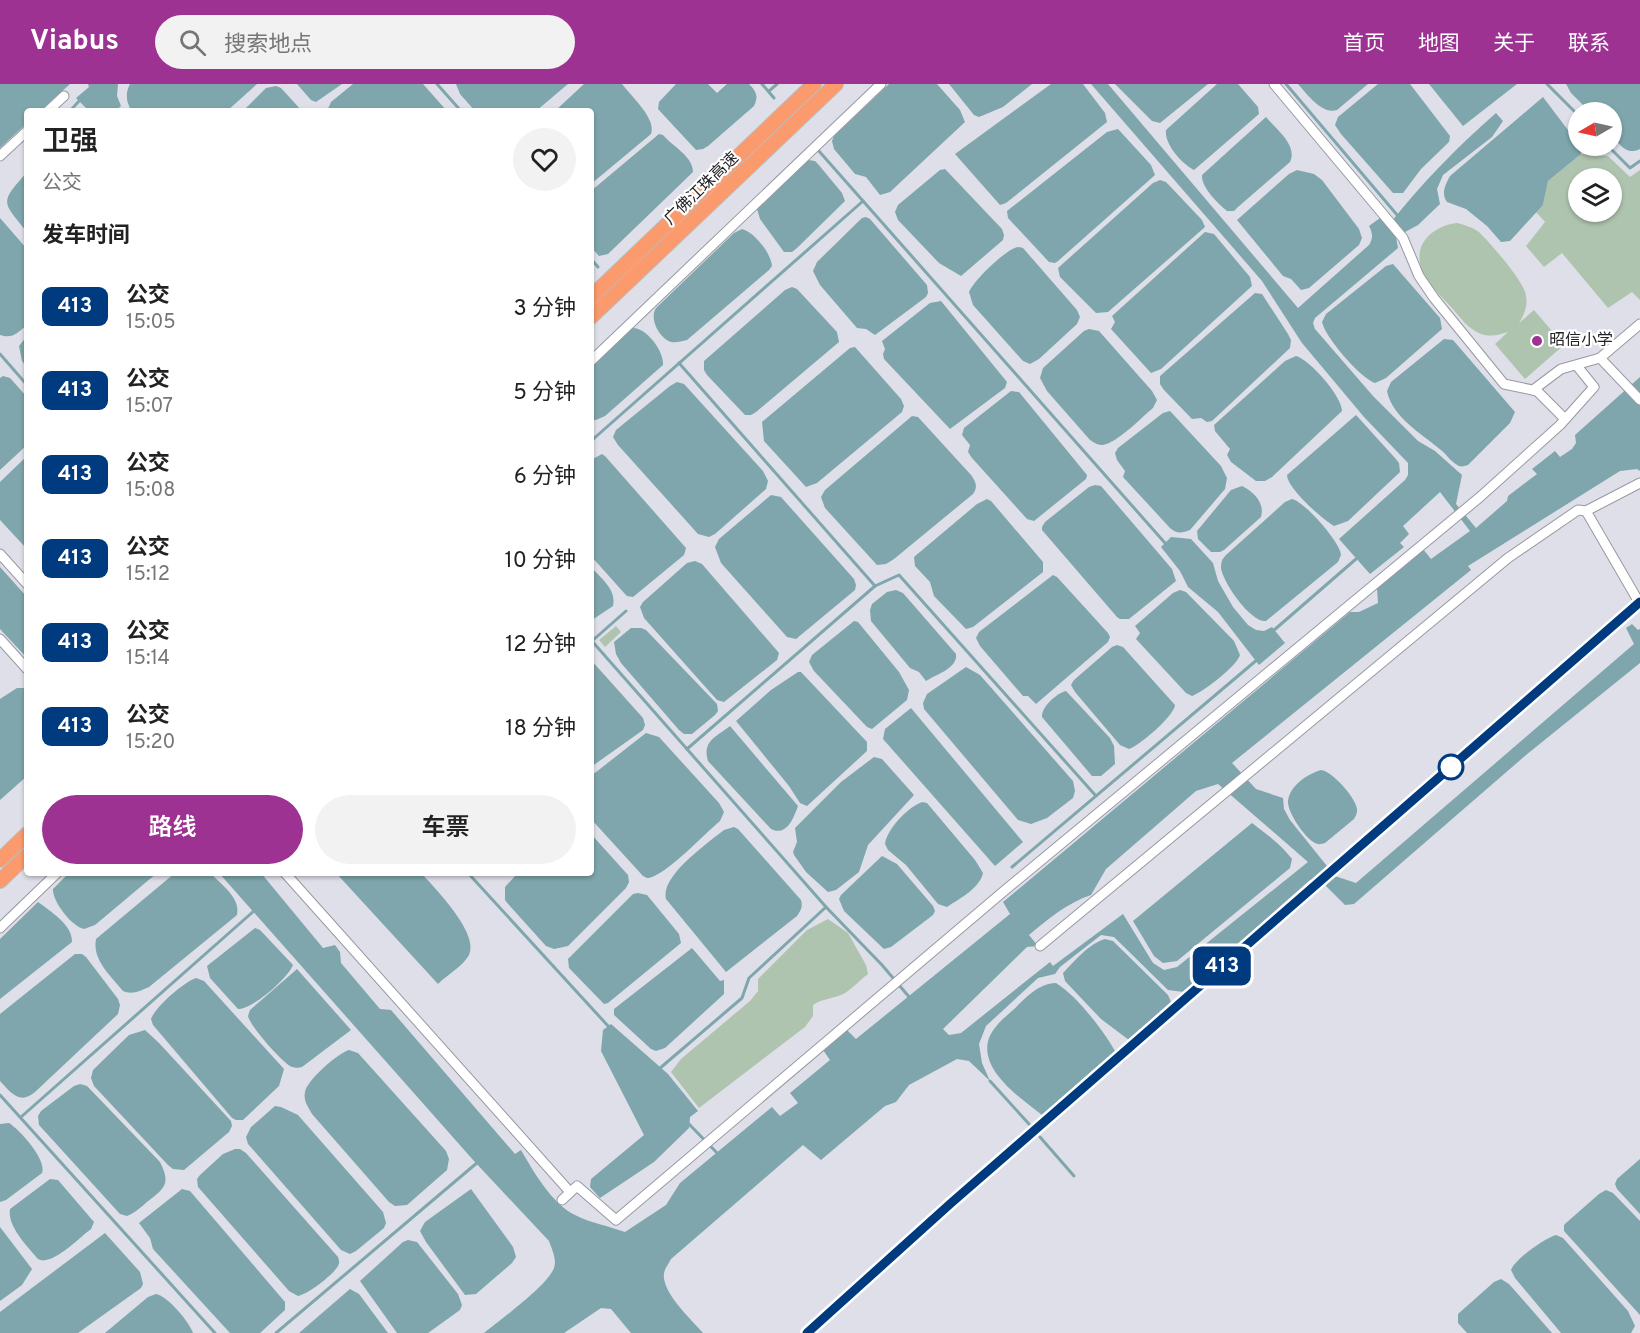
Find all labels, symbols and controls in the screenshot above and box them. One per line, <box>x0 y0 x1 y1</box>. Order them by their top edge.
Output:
search box <box>155 15 575 69</box>
text: Viabus <box>30 24 119 60</box>
icon: search <box>176 26 209 59</box>
text: 首页 <box>1343 31 1385 58</box>
text: 地图 <box>1418 31 1460 58</box>
text: 关于 <box>1493 31 1535 58</box>
text: 联系 <box>1568 31 1610 58</box>
text: 搜索地点 <box>224 32 312 59</box>
north arrow <box>1568 102 1622 156</box>
map controls <box>1568 102 1622 222</box>
text: 卫强 <box>42 125 98 161</box>
button: heart <box>513 128 576 191</box>
street label: 广佛江珠高速 <box>661 148 743 230</box>
button: layers <box>1568 168 1622 222</box>
text: 公交 <box>42 171 82 197</box>
text: 发车时间 <box>42 223 130 250</box>
text: 公交 <box>126 283 170 310</box>
text: 413 <box>58 293 92 320</box>
text: 3 分钟 <box>514 296 576 323</box>
text: 15:05 <box>126 310 176 336</box>
place label: 昭信小学 <box>1549 331 1613 351</box>
marker: 昭信小学 <box>1530 334 1544 348</box>
text: 公交 <box>126 367 170 394</box>
text: 413 <box>58 377 92 404</box>
text: 5 分钟 <box>513 380 576 407</box>
text: 15:07 <box>126 394 173 420</box>
text: 公交 <box>126 451 170 478</box>
text: 413 <box>58 461 92 488</box>
text: 6 分钟 <box>514 464 576 491</box>
text: 15:08 <box>126 478 175 504</box>
text: 公交 <box>126 535 170 562</box>
text: 413 <box>58 545 92 572</box>
text: 10 分钟 <box>505 548 576 575</box>
text: 15:12 <box>126 562 170 588</box>
text: 公交 <box>126 619 170 646</box>
text: 413 <box>58 629 92 656</box>
text: 12 分钟 <box>505 632 576 659</box>
text: 15:14 <box>126 646 170 672</box>
text: 公交 <box>126 703 170 730</box>
text: 413 <box>58 713 92 740</box>
text: 18 分钟 <box>505 716 576 743</box>
text: 15:20 <box>126 730 175 756</box>
unlabelled marker <box>1438 754 1464 780</box>
button: 路线 <box>42 795 303 864</box>
button: 车票 <box>315 795 576 864</box>
line badge: 413 <box>1188 946 1256 986</box>
text: 413 <box>1205 953 1239 980</box>

